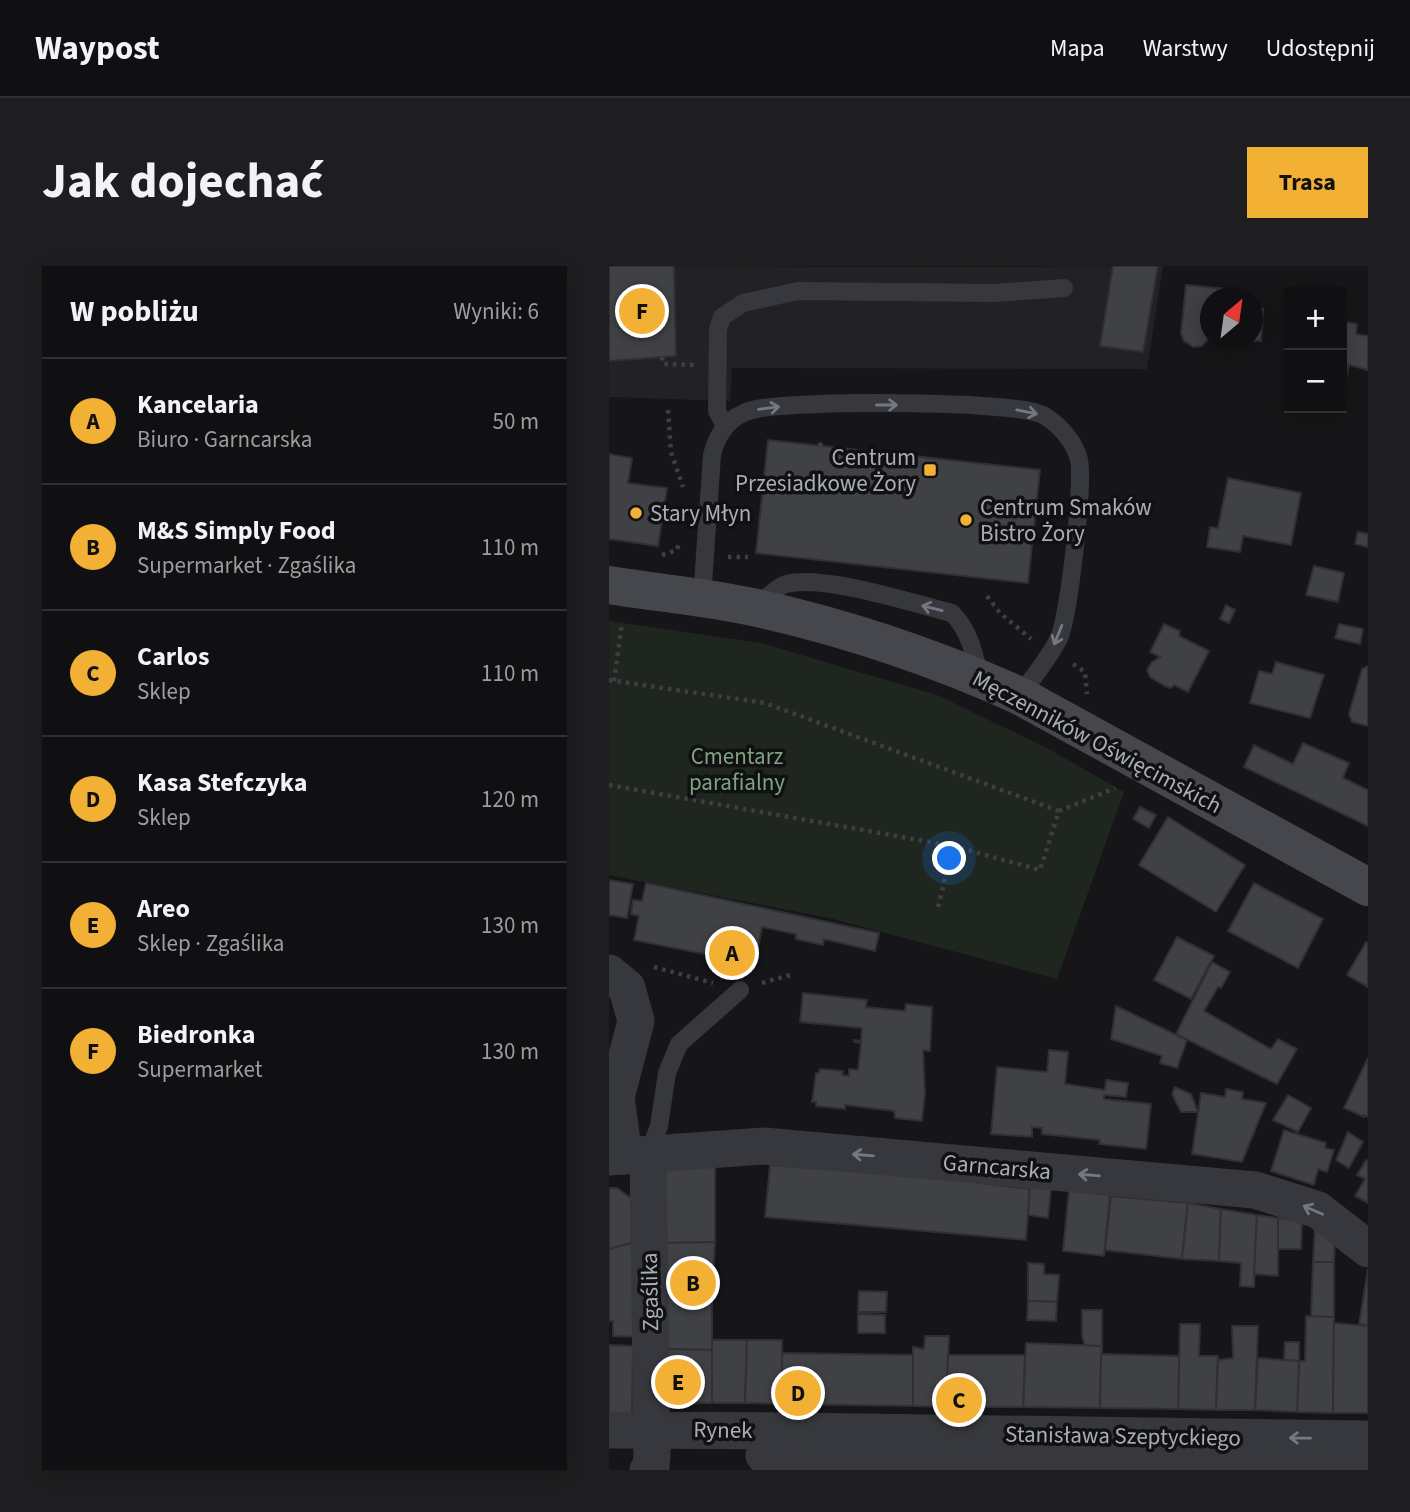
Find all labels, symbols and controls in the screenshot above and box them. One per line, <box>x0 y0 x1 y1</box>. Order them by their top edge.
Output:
text: Waypost <box>35 25 160 72</box>
text: Mapa <box>1050 31 1105 66</box>
text: Warstwy <box>1143 31 1228 66</box>
text: Udostępnij <box>1266 31 1375 66</box>
text: Jak dojechać <box>42 147 323 217</box>
button: Trasa <box>1247 147 1368 218</box>
pin: F <box>619 285 665 337</box>
north arrow <box>1200 287 1263 350</box>
map controls <box>1284 287 1347 413</box>
button: + <box>1284 287 1347 350</box>
text: W pobliżu <box>70 290 199 333</box>
text: Wyniki: 6 <box>453 295 539 328</box>
button: − <box>1284 350 1347 413</box>
text: Kancelaria <box>137 386 259 423</box>
one-way arrow <box>875 398 898 412</box>
one-way arrow <box>757 401 780 414</box>
text: A <box>86 405 100 438</box>
text: 50 m <box>492 405 539 438</box>
one-way arrow <box>1015 405 1038 419</box>
text: Biuro · Garncarska <box>137 423 312 456</box>
place label: Centrum Przesiadkowe Żory <box>735 441 916 500</box>
marker: Centrum Przesiadkowe Żory <box>922 462 938 478</box>
place label: Centrum Smaków Bistro Żory <box>980 491 1152 550</box>
place label: Stary Młyn <box>650 497 751 530</box>
marker: Stary Młyn <box>628 505 644 521</box>
text: M&S Simply Food <box>137 512 336 549</box>
marker: Centrum Smaków Bistro Żory <box>958 512 974 528</box>
text: B <box>86 531 100 564</box>
text: 110 m <box>481 531 539 564</box>
text: Supermarket · Zgaślika <box>137 549 356 582</box>
one-way arrow <box>921 601 944 614</box>
one-way arrow <box>1050 624 1063 645</box>
text: Carlos <box>137 638 209 675</box>
text: C <box>86 657 100 690</box>
text: 110 m <box>481 657 539 690</box>
street label: Męczenników Oświęcimskich <box>966 662 1228 822</box>
text: Sklep <box>137 675 191 708</box>
park label: Cmentarz parafialny <box>689 740 785 799</box>
text: Kasa Stefczyka <box>137 764 307 801</box>
text: D <box>86 783 100 816</box>
text: 120 m <box>481 783 539 816</box>
text: Sklep <box>137 801 191 834</box>
your location <box>932 841 966 875</box>
text: Areo <box>137 890 190 927</box>
text: E <box>87 909 99 942</box>
text: 130 m <box>481 909 539 942</box>
text: Sklep · Zgaślika <box>137 927 284 960</box>
pin: A <box>709 927 755 979</box>
text: Biedronka <box>137 1016 255 1053</box>
text: F <box>87 1035 99 1068</box>
text: 130 m <box>481 1035 539 1068</box>
text: Supermarket <box>137 1053 263 1086</box>
street label: Garncarska <box>942 1146 1052 1188</box>
one-way arrow <box>852 1148 875 1161</box>
one-way arrow <box>1079 1168 1101 1181</box>
one-way arrow <box>1303 1203 1324 1216</box>
street label: Zgaślika <box>633 1252 667 1332</box>
pin: B <box>670 1257 716 1309</box>
pin: E <box>655 1356 701 1408</box>
pin: D <box>775 1367 821 1419</box>
pin: C <box>936 1374 982 1426</box>
street label: Rynek <box>693 1413 753 1447</box>
street label: Stanisława Szeptyckiego <box>1005 1417 1241 1455</box>
one-way arrow <box>1289 1431 1312 1445</box>

